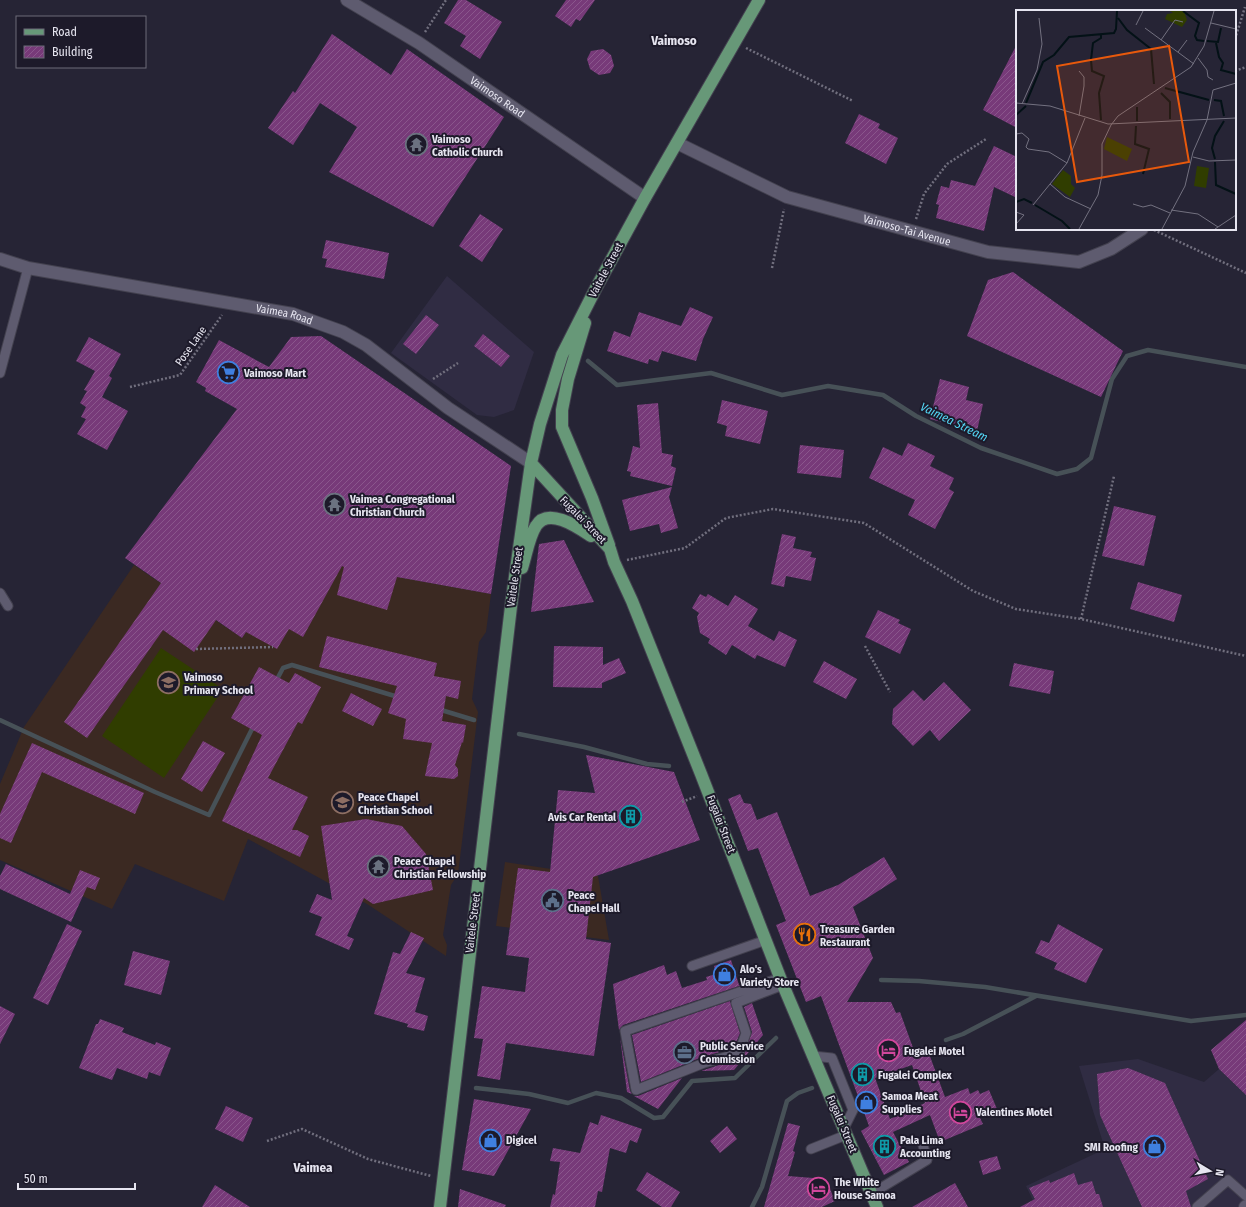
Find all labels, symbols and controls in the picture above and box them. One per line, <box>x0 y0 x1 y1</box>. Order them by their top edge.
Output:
inset map <box>1016 10 1236 230</box>
legend <box>16 16 146 68</box>
text: Road <box>52 25 77 39</box>
district label: Vaimoso <box>650 33 697 48</box>
text: Building <box>52 45 93 59</box>
street label: Vaimoso Road <box>468 73 527 120</box>
temple icon: Vaimoso Catholic Church <box>403 132 429 158</box>
place label: Vaimoso Catholic Church <box>431 133 503 159</box>
street label: Vaimoso-Tai Avenue <box>862 212 952 248</box>
street label: Vaitele Street <box>586 240 626 300</box>
street label: Vaimea Road <box>255 301 315 327</box>
street label: Pose Lane <box>173 324 209 368</box>
supermarket icon: Vaimoso Mart <box>216 360 242 386</box>
place label: Vaimoso Mart <box>243 367 306 380</box>
water label: Vaimea Stream <box>918 400 990 444</box>
temple icon: Vaimea Congregational Christian Church <box>322 492 348 518</box>
place label: Vaimea Congregational Christian Church <box>349 493 456 519</box>
street label: Fugalei Street <box>557 494 609 547</box>
street label: Vaitele Street <box>504 546 526 608</box>
school or university icon: Vaimoso Primary School <box>155 670 181 696</box>
place label: Vaimoso Primary School <box>183 671 254 697</box>
school or university icon: Peace Chapel Christian School <box>330 790 356 816</box>
place label: Peace Chapel Christian School <box>358 791 433 817</box>
street label: Fugalei Street <box>704 793 738 855</box>
building icon: Avis Car Rental <box>618 804 644 830</box>
place label: Avis Car Rental <box>547 811 617 824</box>
temple icon: Peace Chapel Christian Fellowship <box>365 854 391 880</box>
place label: Peace Chapel Christian Fellowship <box>394 855 486 881</box>
public building icon: Peace Chapel Hall <box>539 888 565 914</box>
place label: Peace Chapel Hall <box>568 889 621 915</box>
street label: Vaitele Street <box>463 892 483 954</box>
restaurant icon: Treasure Garden Restaurant <box>792 922 818 948</box>
place label: Treasure Garden Restaurant <box>820 923 895 949</box>
shop icon: Alo's Variety Store <box>711 962 737 988</box>
place label: Alo's Variety Store <box>739 963 800 989</box>
hotel icon: Fugalei Motel <box>876 1038 902 1064</box>
office icon: Public Service Commission <box>672 1039 698 1065</box>
place label: Public Service Commission <box>700 1040 764 1066</box>
place label: Fugalei Motel <box>904 1045 965 1058</box>
building icon: Fugalei Complex <box>849 1062 875 1088</box>
place label: Fugalei Complex <box>878 1069 953 1082</box>
shop icon: Samoa Meat Supplies <box>854 1089 880 1115</box>
place label: Samoa Meat Supplies <box>882 1090 938 1116</box>
street label: Fugalei Street <box>824 1093 860 1155</box>
hotel icon: Valentines Motel <box>948 1099 974 1125</box>
place label: Valentines Motel <box>975 1106 1053 1119</box>
shop icon: Digicel <box>478 1127 504 1153</box>
building icon: Pala Lima Accounting <box>872 1133 898 1159</box>
place label: Digicel <box>506 1134 538 1147</box>
place label: Pala Lima Accounting <box>899 1134 951 1160</box>
shop icon: SMI Roofing <box>1141 1134 1167 1160</box>
place label: SMI Roofing <box>1084 1141 1139 1154</box>
north arrow <box>1190 1151 1230 1191</box>
district label: Vaimea <box>292 1160 333 1175</box>
scale bar <box>18 1165 135 1191</box>
text: N <box>1212 1168 1226 1177</box>
text: 50 m <box>24 1172 48 1186</box>
hotel icon: The White House Samoa <box>806 1175 832 1201</box>
place label: The White House Samoa <box>834 1176 896 1202</box>

